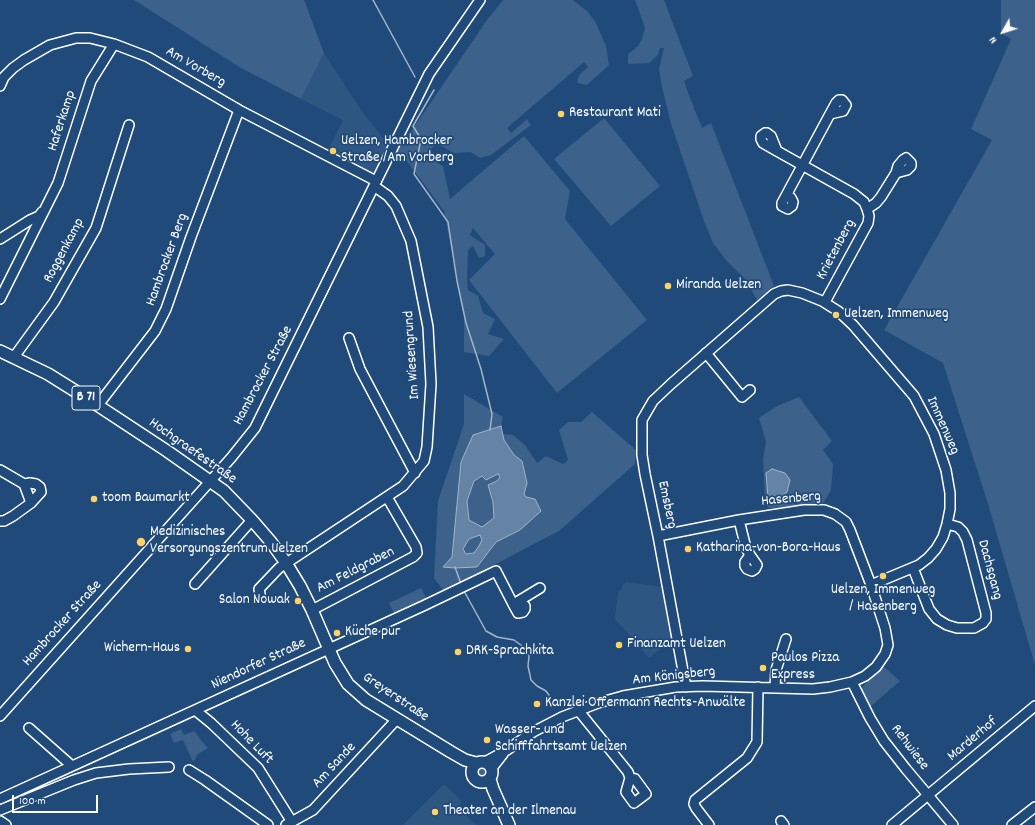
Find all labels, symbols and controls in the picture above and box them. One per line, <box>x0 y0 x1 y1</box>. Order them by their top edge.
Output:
north arrow <box>983 12 1023 52</box>
text: N <box>986 32 1002 47</box>
street label: Am Vorberg <box>162 44 228 92</box>
street label: Haferkamp <box>45 88 81 154</box>
place label: Restaurant Mati <box>569 105 661 123</box>
marker: Restaurant Mati <box>556 109 566 119</box>
place label: Uelzen, Hambrocker Straße /Am Vorberg <box>341 133 454 168</box>
marker: Uelzen, Hambrocker Straße /Am Vorberg <box>328 146 338 156</box>
street label: Hambrocker Berg <box>143 211 193 309</box>
street label: Roggenkamp <box>40 215 90 287</box>
street label: Krietenberg <box>814 217 860 283</box>
place label: Miranda Uelzen <box>676 277 761 295</box>
marker: Miranda Uelzen <box>663 281 673 291</box>
place label: Uelzen, Immenweg <box>844 306 949 324</box>
street label: Im Wiesengrund <box>401 310 425 400</box>
marker: Uelzen, Immenweg <box>831 310 841 320</box>
street label: Hambrocker Straße <box>230 323 298 429</box>
road number: B 71 <box>72 386 100 410</box>
street label: Immenweg <box>921 394 963 458</box>
street label: Hochgraefestraße <box>145 415 239 489</box>
street label: Emsberg <box>652 479 680 531</box>
street label: Hasenberg <box>760 488 822 512</box>
place label: toom Baumarkt <box>102 490 190 508</box>
marker: toom Baumarkt <box>89 494 99 504</box>
place label: Medizinisches Versorgungszentrum Uelzen <box>150 524 308 559</box>
marker: Medizinisches Versorgungszentrum Uelzen <box>135 536 147 548</box>
street label: Dachsgang <box>972 538 1006 602</box>
place label: Katharina-von-Bora-Haus <box>696 540 841 558</box>
street label: Am Feldgraben <box>314 544 398 598</box>
marker: Katharina-von-Bora-Haus <box>683 544 693 554</box>
marker: Uelzen, Immenweg / Hasenberg <box>878 571 888 581</box>
street label: Hambrocker Straße <box>20 577 106 671</box>
place label: Uelzen, Immenweg / Hasenberg <box>831 582 935 617</box>
place label: Salon Nowak <box>219 592 290 610</box>
marker: Salon Nowak <box>293 596 303 606</box>
place label: Küche pur <box>345 624 400 642</box>
marker: Küche pur <box>332 628 342 638</box>
street label: Niendorfer Straße <box>209 635 309 695</box>
place label: Finanzamt Uelzen <box>627 636 726 654</box>
place label: Wichern-Haus <box>104 640 180 658</box>
marker: Finanzamt Uelzen <box>614 640 624 650</box>
place label: DRK-Sprachkita <box>466 643 554 661</box>
marker: Wichern-Haus <box>183 644 193 654</box>
marker: DRK-Sprachkita <box>453 647 463 657</box>
place label: Paulos Pizza Express <box>771 650 839 685</box>
marker: Paulos Pizza Express <box>758 663 768 673</box>
street label: Am Königsberg <box>632 664 716 690</box>
street label: Greyerstraße <box>358 669 432 727</box>
place label: Kanzlei Offermann Rechts-Anwälte <box>545 695 745 713</box>
marker: Kanzlei Offermann Rechts-Anwälte <box>532 699 542 709</box>
street label: Marderhof <box>944 714 1002 766</box>
street label: Hohe Luft <box>226 717 276 769</box>
place label: Wasser- und Schifffahrtsamt Uelzen <box>495 722 627 757</box>
street label: Rehwiese <box>886 722 932 774</box>
marker: Wasser- und Schifffahrtsamt Uelzen <box>482 735 492 745</box>
street label: Am Sande <box>309 739 361 793</box>
scale bar <box>14 787 100 813</box>
text: 100 m <box>19 793 46 810</box>
place label: Theater an der Ilmenau <box>443 803 576 821</box>
marker: Theater an der Ilmenau <box>430 807 440 817</box>

